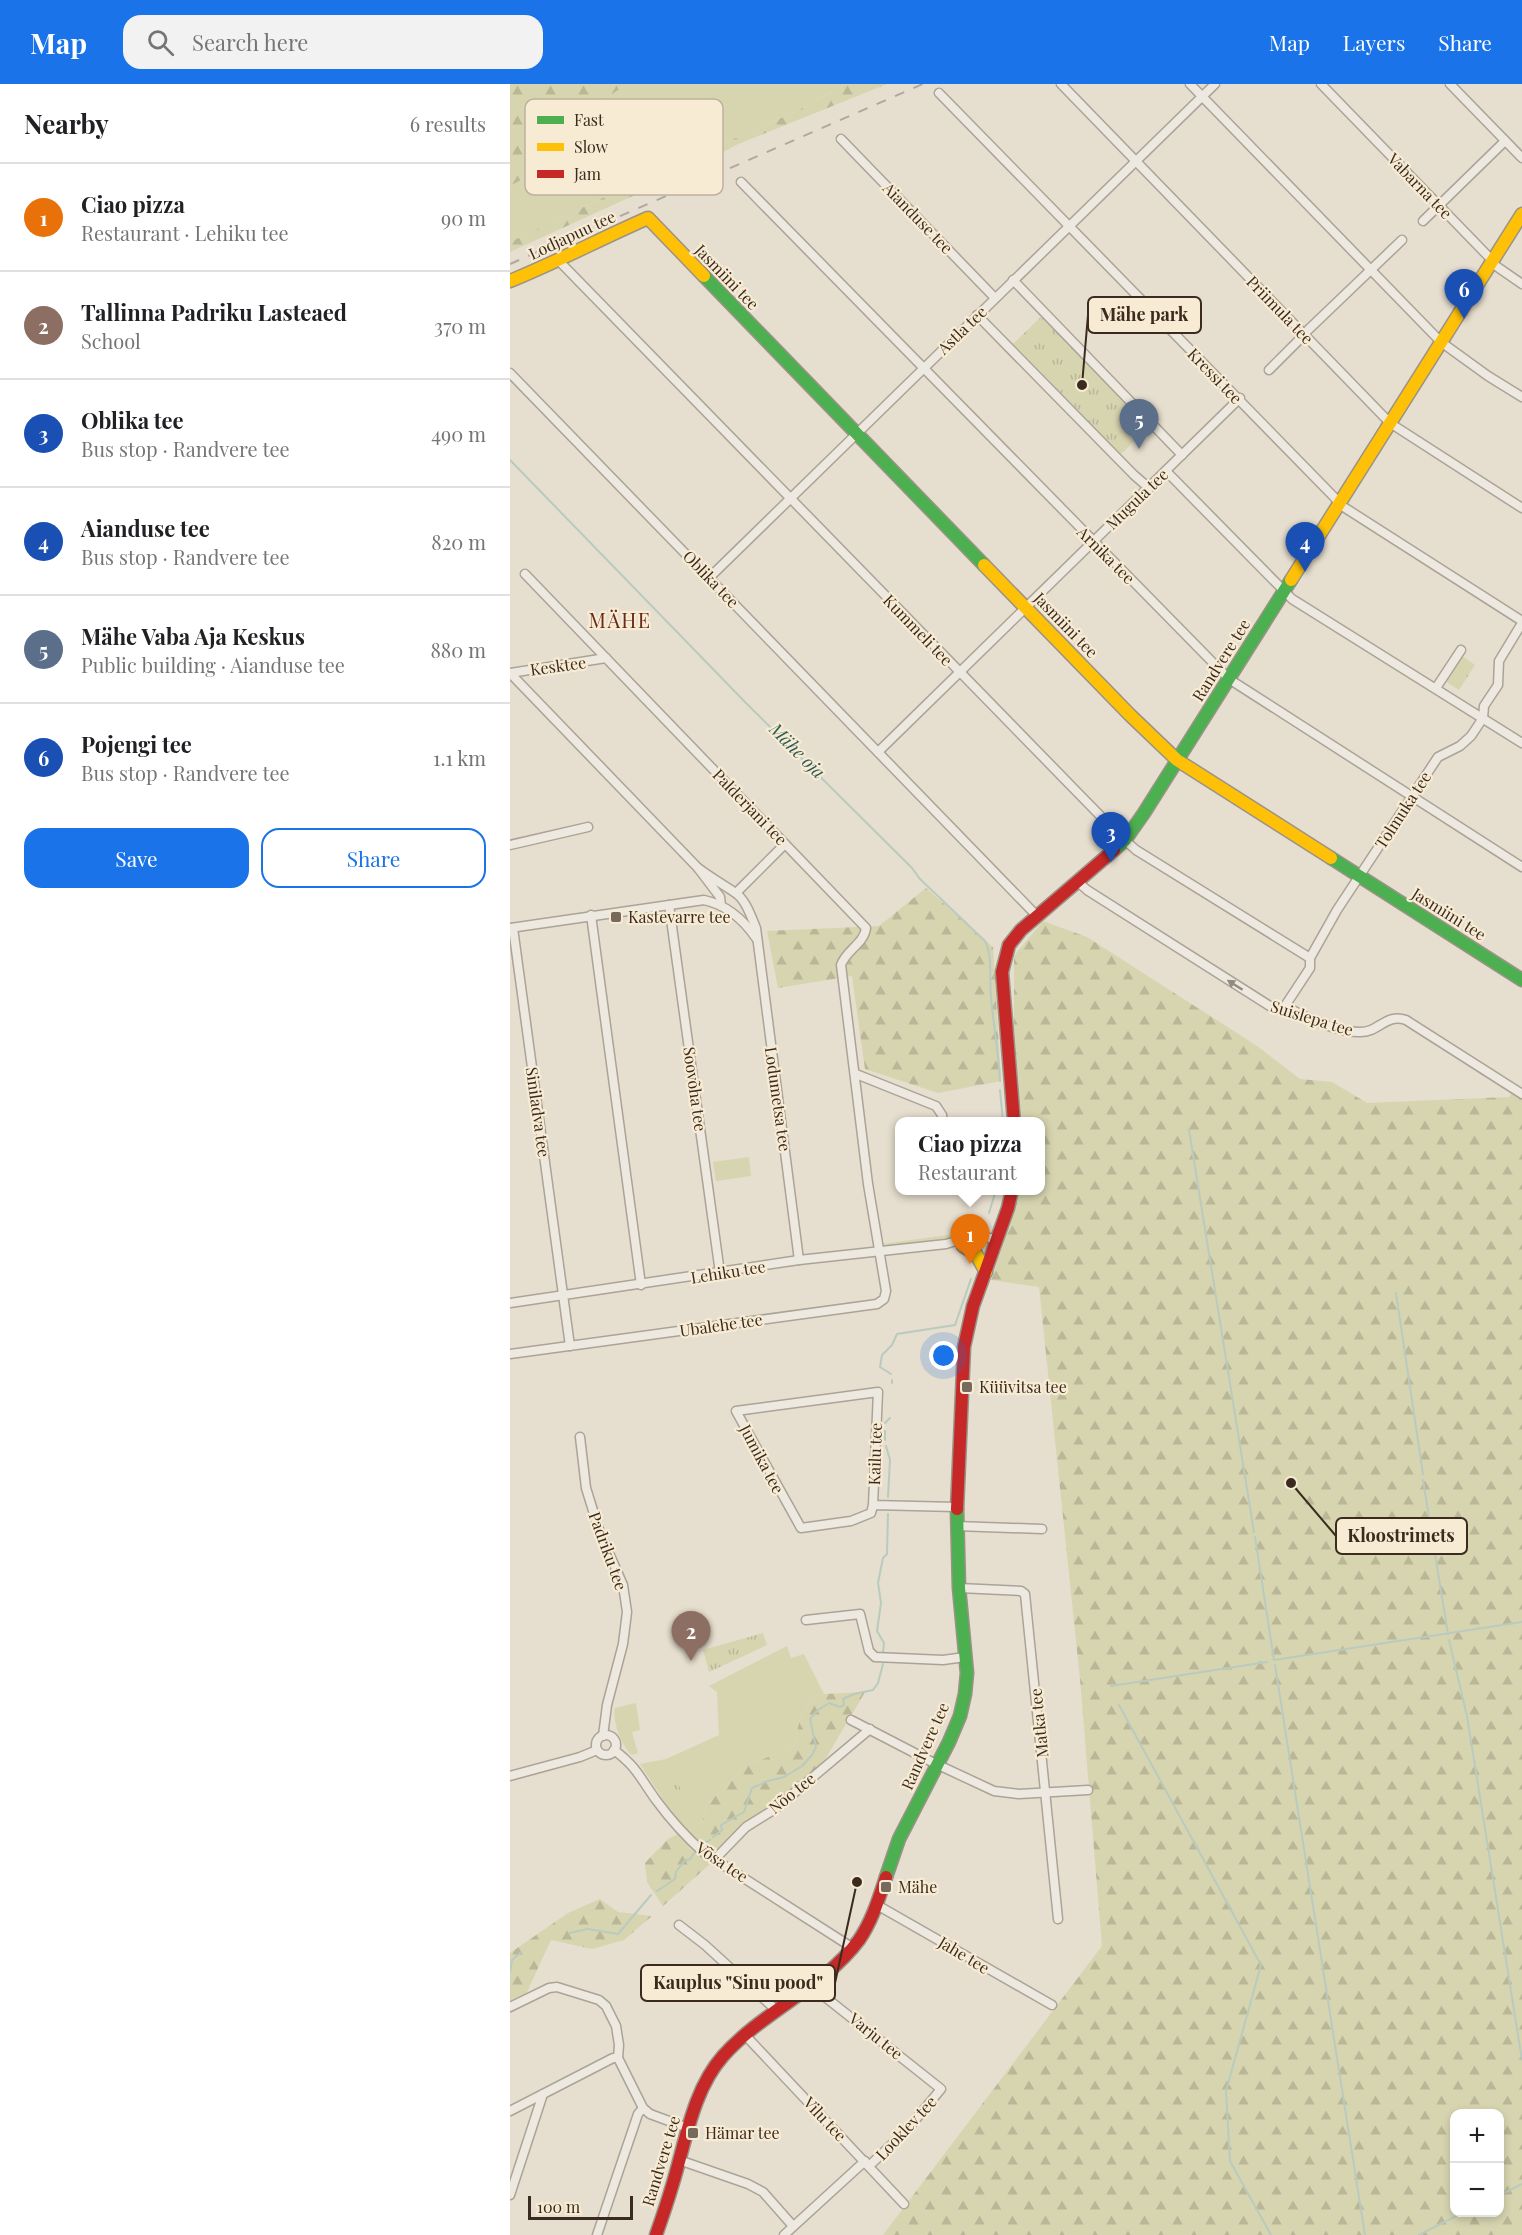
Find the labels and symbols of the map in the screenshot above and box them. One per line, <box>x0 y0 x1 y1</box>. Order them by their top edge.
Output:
legend <box>525 99 723 195</box>
text: Fast <box>574 109 604 130</box>
text: Slow <box>574 136 609 157</box>
street label: Vabarna tee <box>1383 147 1457 223</box>
text: Jam <box>573 163 601 184</box>
street label: Aianduse tee <box>878 177 958 258</box>
street label: Lodjapuu tee <box>525 205 618 264</box>
street label: Jasmiini tee <box>690 239 764 314</box>
pin: 6 <box>1444 270 1484 319</box>
street label: Priimula tee <box>1242 271 1318 348</box>
callout: Mähe park <box>1088 297 1201 333</box>
street label: Astla tee <box>932 301 991 359</box>
text: Mähe park <box>1100 302 1189 326</box>
street label: Kressi tee <box>1183 343 1247 408</box>
pin: 5 <box>1120 400 1158 449</box>
street label: Mugula tee <box>1101 464 1172 534</box>
street label: Arnika tee <box>1072 521 1140 588</box>
pin: 4 <box>1286 522 1324 572</box>
street label: Oblika tee <box>679 545 744 612</box>
street label: Jasmiini tee <box>1029 587 1103 662</box>
street label: Kummeli tee <box>879 590 958 670</box>
district label: MÄHE <box>589 606 651 633</box>
street label: Randvere tee <box>1187 615 1254 705</box>
street label: Kesktee <box>529 651 587 680</box>
water label: Mähe oja <box>764 716 831 783</box>
street label: Palderjani tee <box>709 764 792 849</box>
street label: Tolmuka tee <box>1370 767 1435 852</box>
pin: 3 <box>1092 812 1130 862</box>
street label: Jasmiini tee <box>1407 882 1490 945</box>
place label: Kastevarre tee <box>628 906 731 927</box>
marker: Kastevarre tee <box>609 910 623 924</box>
one-way arrow <box>1227 979 1243 990</box>
street label: Suislepa tee <box>1268 995 1356 1040</box>
street label: Soovõha tee <box>679 1045 712 1133</box>
street label: Lodumetsa tee <box>761 1045 796 1153</box>
street label: Siniladva tee <box>522 1066 555 1158</box>
pin: 1 <box>950 1214 990 1264</box>
street label: Lehiku tee <box>689 1255 767 1288</box>
street label: Ubalehe tee <box>678 1308 764 1341</box>
your location <box>929 1341 958 1370</box>
place label: Küüvitsa tee <box>979 1376 1067 1397</box>
marker: Küüvitsa tee <box>960 1380 974 1394</box>
street label: Jumika tee <box>735 1420 789 1497</box>
street label: Kailu tee <box>863 1422 886 1486</box>
street label: Padriku tee <box>585 1509 632 1593</box>
callout: Kloostrimets <box>1336 1518 1467 1554</box>
text: Kloostrimets <box>1347 1523 1455 1547</box>
pin: 2 <box>672 1612 711 1661</box>
street label: Matka tee <box>1024 1687 1053 1759</box>
street label: Randvere tee <box>896 1699 953 1793</box>
street label: Nõo tee <box>764 1767 819 1818</box>
street label: Võsa tee <box>691 1836 752 1887</box>
place label: Mähe <box>898 1876 937 1897</box>
marker: Mähe <box>879 1880 893 1894</box>
street label: Jahe tee <box>934 1931 994 1978</box>
callout: Kauplus "Sinu pood" <box>641 1965 835 2001</box>
text: Kauplus "Sinu pood" <box>653 1970 823 1994</box>
street label: Varju tee <box>844 2007 908 2064</box>
street label: Vilu tee <box>799 2091 851 2146</box>
street label: Looklev tee <box>870 2091 941 2164</box>
street label: Randvere tee <box>637 2113 684 2209</box>
place label: Hämar tee <box>705 2122 780 2143</box>
marker: Hämar tee <box>686 2126 700 2140</box>
scale bar <box>528 2193 633 2220</box>

